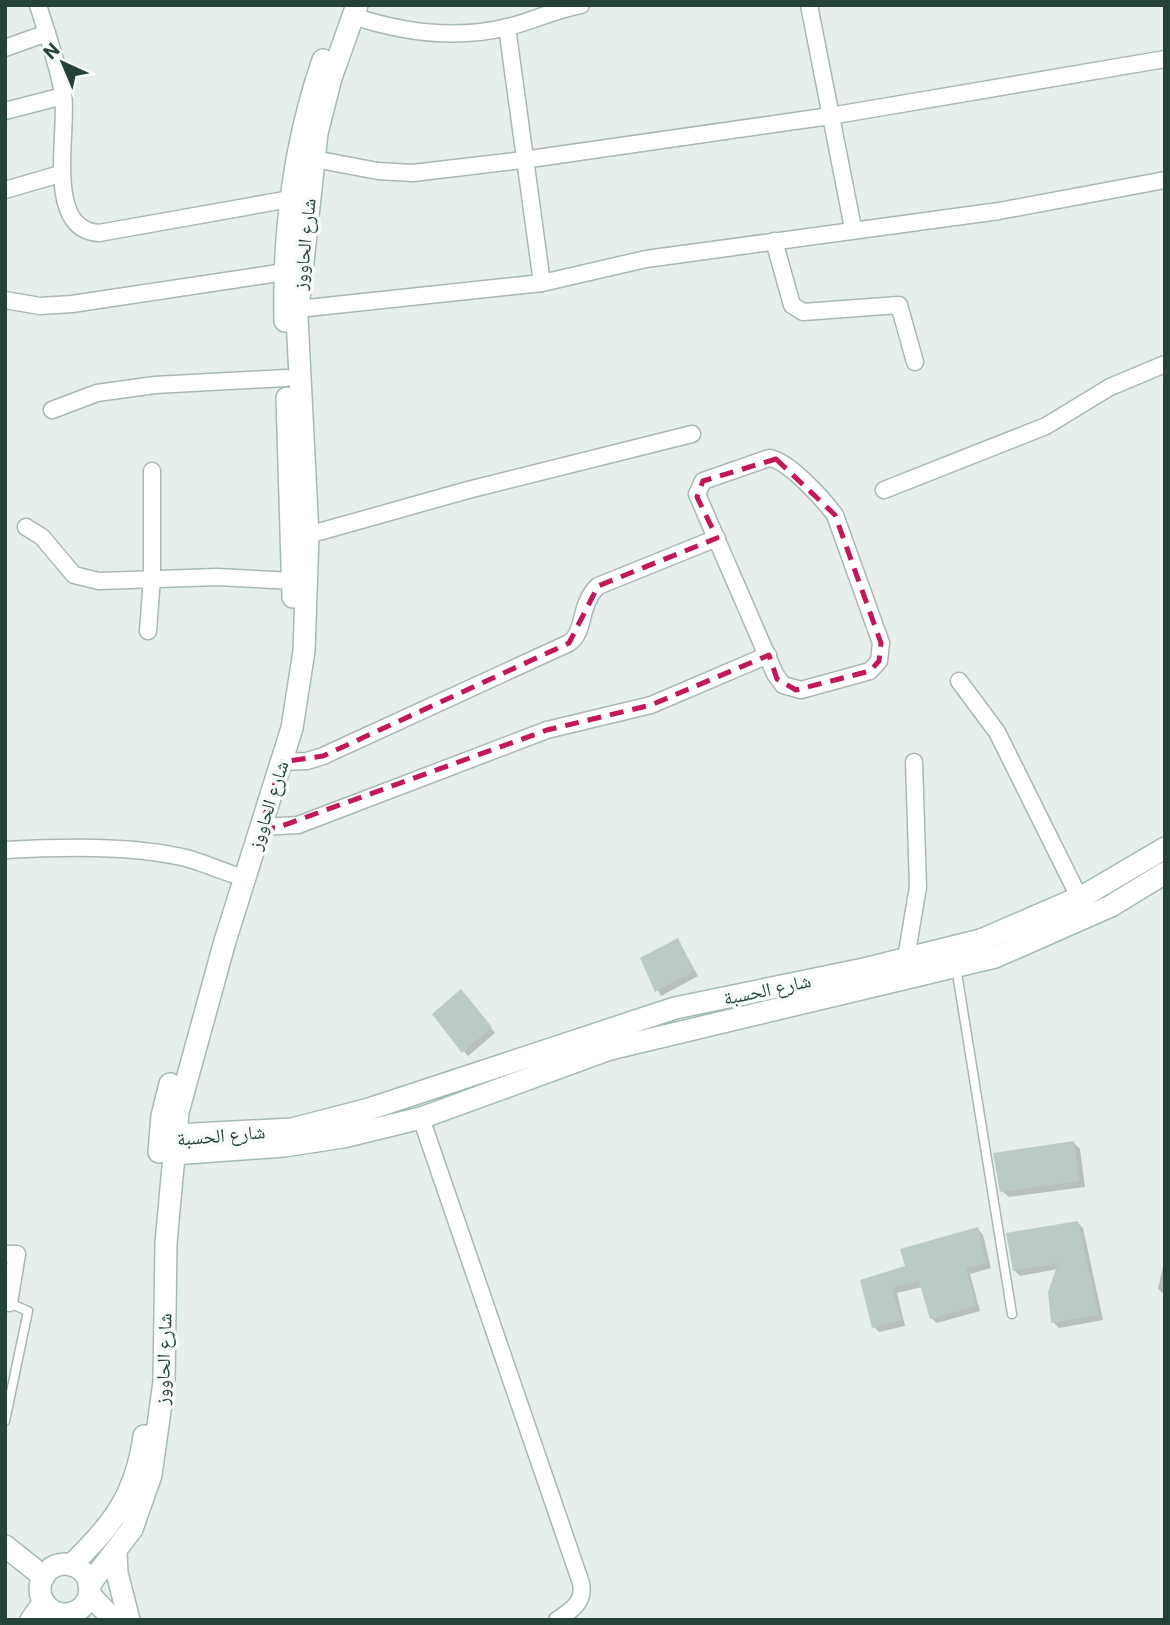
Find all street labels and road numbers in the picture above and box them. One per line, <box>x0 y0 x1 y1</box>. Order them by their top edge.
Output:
street label: شارع الحاووز <box>288 197 321 292</box>
street label: شارع الحاووز <box>243 758 294 853</box>
street label: شارع الحسبة <box>721 969 813 1010</box>
street label: شارع الحسبة <box>176 1120 266 1151</box>
street label: شارع الحاووز <box>150 1313 177 1406</box>

